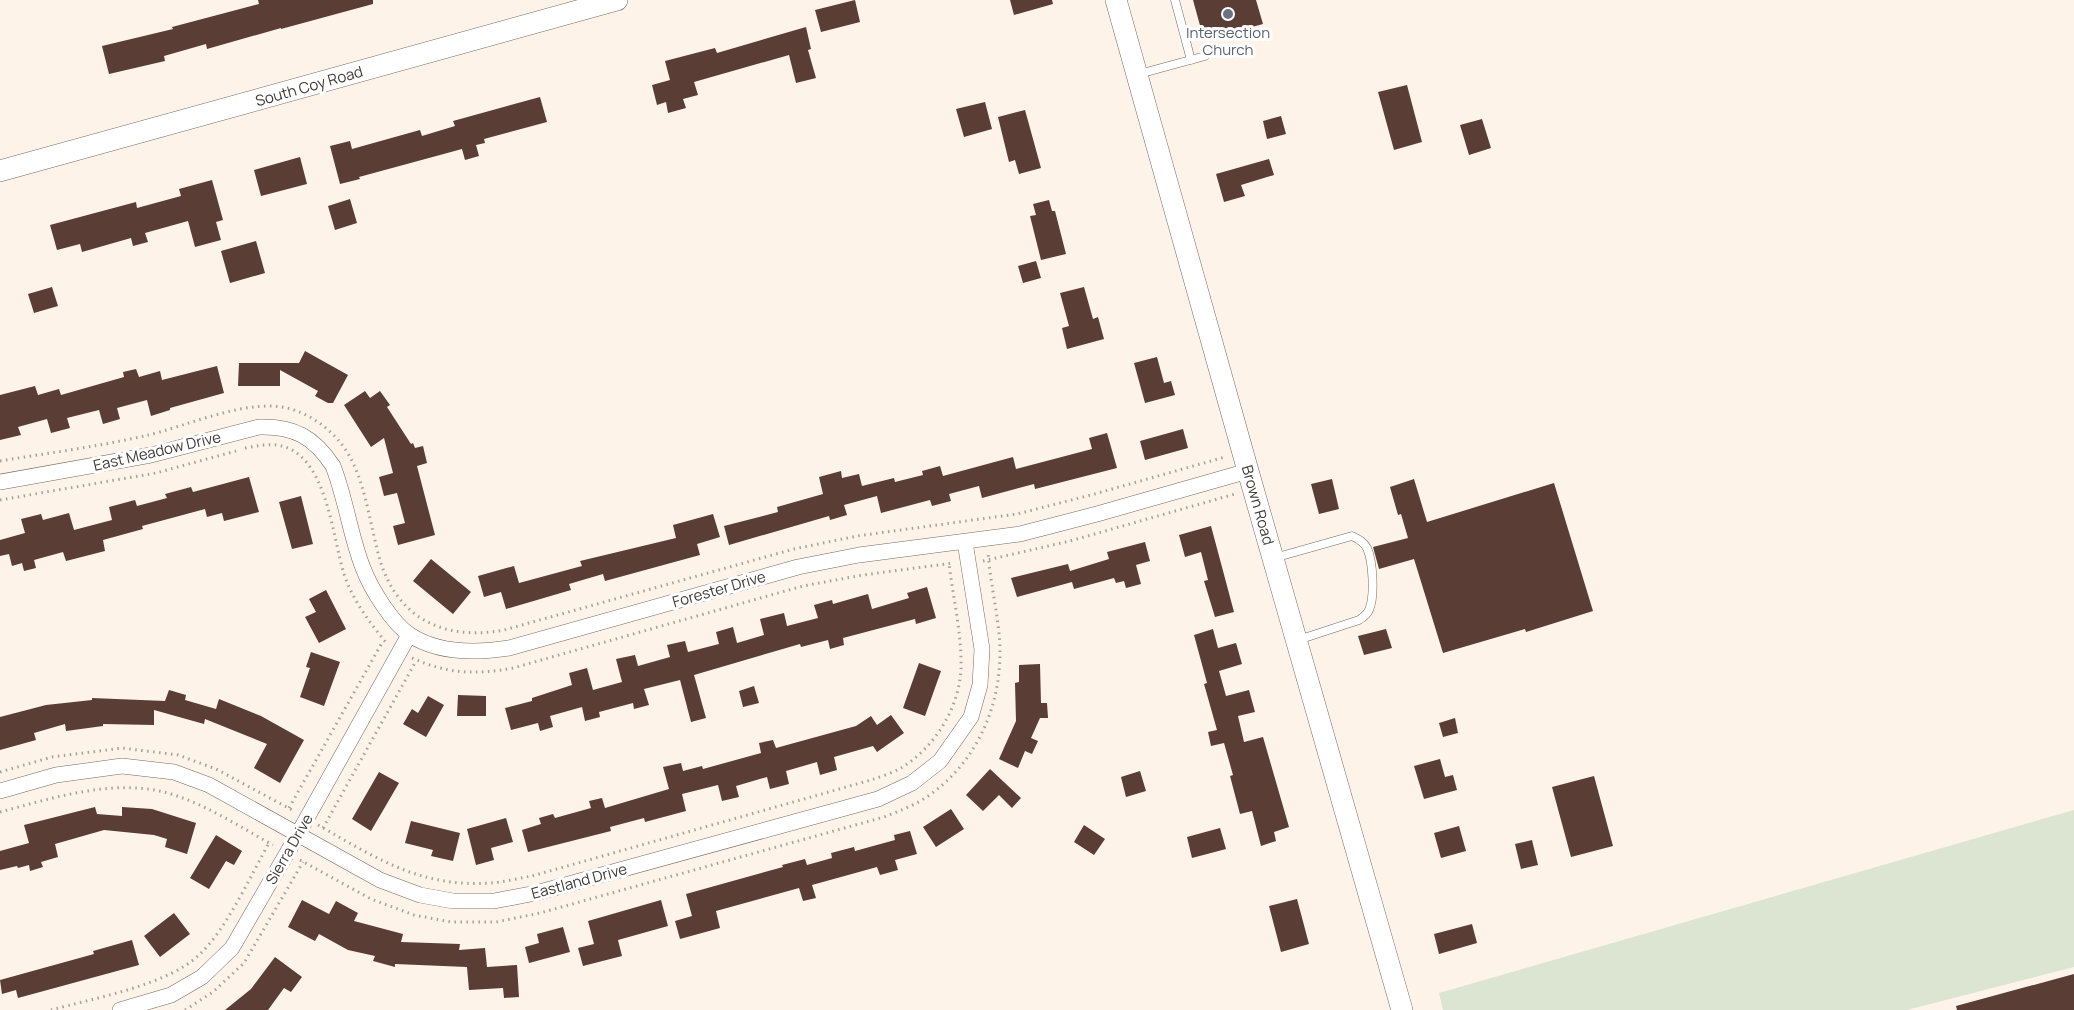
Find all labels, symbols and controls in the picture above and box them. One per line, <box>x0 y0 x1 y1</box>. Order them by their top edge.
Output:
marker: Intersection Church <box>1221 7 1235 21</box>
place label: Intersection Church <box>1186 22 1270 60</box>
street label: South Coy Road <box>253 61 365 111</box>
street label: East Meadow Drive <box>91 426 223 476</box>
street label: Brown Road <box>1237 463 1279 547</box>
street label: Forester Drive <box>670 566 768 612</box>
street label: Sierra Drive <box>260 810 318 888</box>
street label: Eastland Drive <box>529 858 629 904</box>

